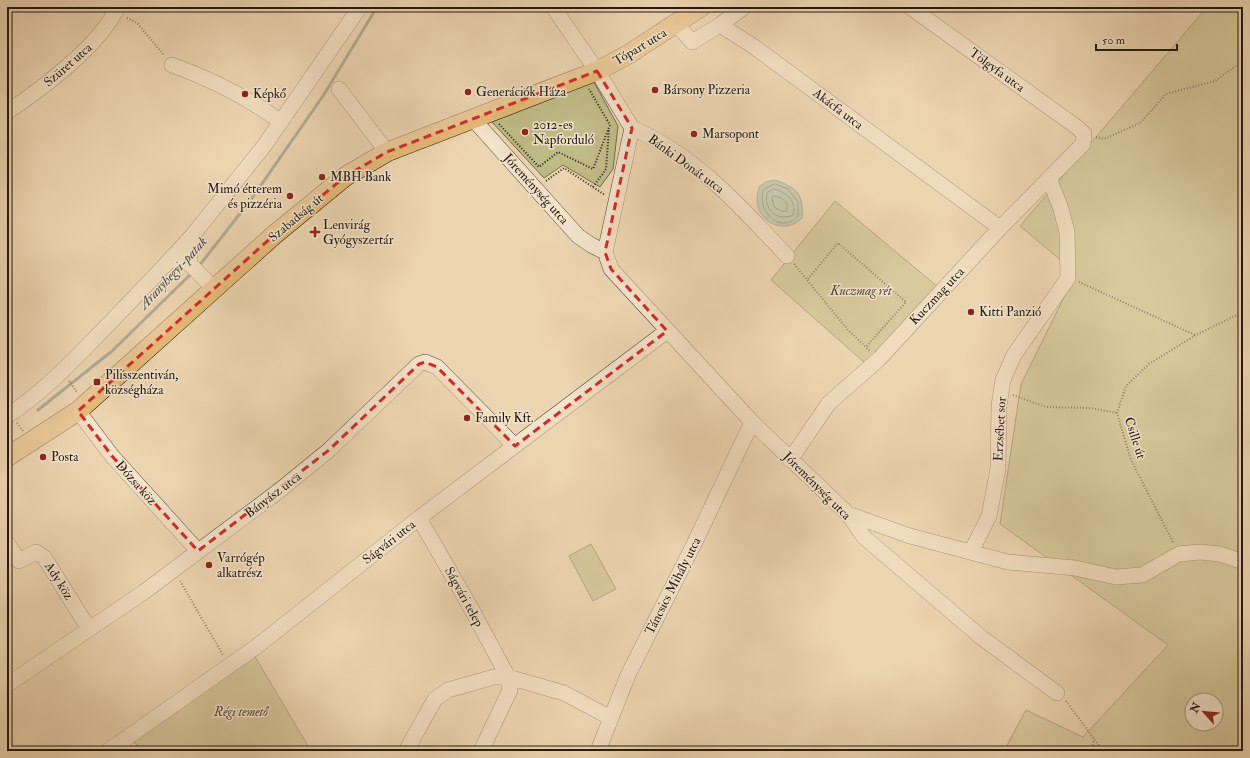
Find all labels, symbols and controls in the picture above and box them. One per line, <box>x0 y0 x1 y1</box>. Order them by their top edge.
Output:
street label: Tópart utca <box>610 24 671 70</box>
scale bar <box>1096 26 1177 52</box>
text: 50 m <box>1102 33 1126 48</box>
street label: Szüret utca <box>41 39 96 90</box>
street label: Tölgyfa utca <box>965 44 1028 97</box>
place label: Bársony Pizzeria <box>663 82 751 99</box>
place label: Generációk Háza <box>476 84 567 100</box>
street label: Akácfa utca <box>809 84 867 133</box>
marker: Bársony Pizzeria <box>650 85 660 95</box>
place label: Képkő <box>253 86 287 103</box>
marker: Generációk Háza <box>463 87 473 97</box>
marker: Képkő <box>240 89 250 99</box>
place label: 2012-es Napforduló <box>533 117 594 149</box>
place label: Marsopont <box>702 126 759 143</box>
marker: 2012-es Napforduló <box>520 127 530 137</box>
marker: Marsopont <box>689 129 699 139</box>
street label: Bánki Donát utca <box>645 131 728 197</box>
street label: Jóreménység utca <box>499 150 572 229</box>
place label: MBH Bank <box>330 169 392 185</box>
marker: MBH Bank <box>317 172 327 182</box>
place label: Mimó étterem és pizzéria <box>207 181 283 213</box>
street label: Szabadság út <box>265 190 327 246</box>
marker: Mimó étterem és pizzéria <box>285 191 295 201</box>
place label: Lenvirág Gyógyszertár <box>323 217 394 249</box>
marker: Lenvirág Gyógyszertár <box>310 227 320 237</box>
water label: Aranyhegyi-patak <box>134 233 211 314</box>
street label: Kuczmag utca <box>906 263 968 328</box>
park label: Kuczmag rét <box>829 283 893 299</box>
place label: Kitti Panzió <box>979 304 1041 320</box>
marker: Kitti Panzió <box>966 307 976 317</box>
place label: Pilisszentiván, községháza <box>105 367 178 398</box>
marker: Pilisszentiván, községháza <box>92 377 102 387</box>
street label: Erzsébet sor <box>990 396 1010 462</box>
place label: Family Kft. <box>475 410 533 427</box>
marker: Family Kft. <box>462 413 472 423</box>
street label: Csille út <box>1121 415 1149 461</box>
street label: Jóreménység utca <box>778 448 855 525</box>
place label: Posta <box>51 449 79 465</box>
marker: Posta <box>38 452 48 462</box>
street label: Dózsa köz <box>112 458 161 509</box>
street label: Bányász utca <box>242 468 305 522</box>
street label: Ságvári utca <box>359 516 419 568</box>
street label: Táncsics Mihály utca <box>642 534 706 638</box>
place label: Varrógép alkatrész <box>217 550 265 581</box>
street label: Ady köz <box>40 558 77 604</box>
marker: Varrógép alkatrész <box>204 560 214 570</box>
street label: Ságvári telep <box>440 564 487 631</box>
north arrow <box>1184 692 1224 732</box>
text: N <box>1187 699 1204 716</box>
park label: Régi temető <box>213 704 270 720</box>

